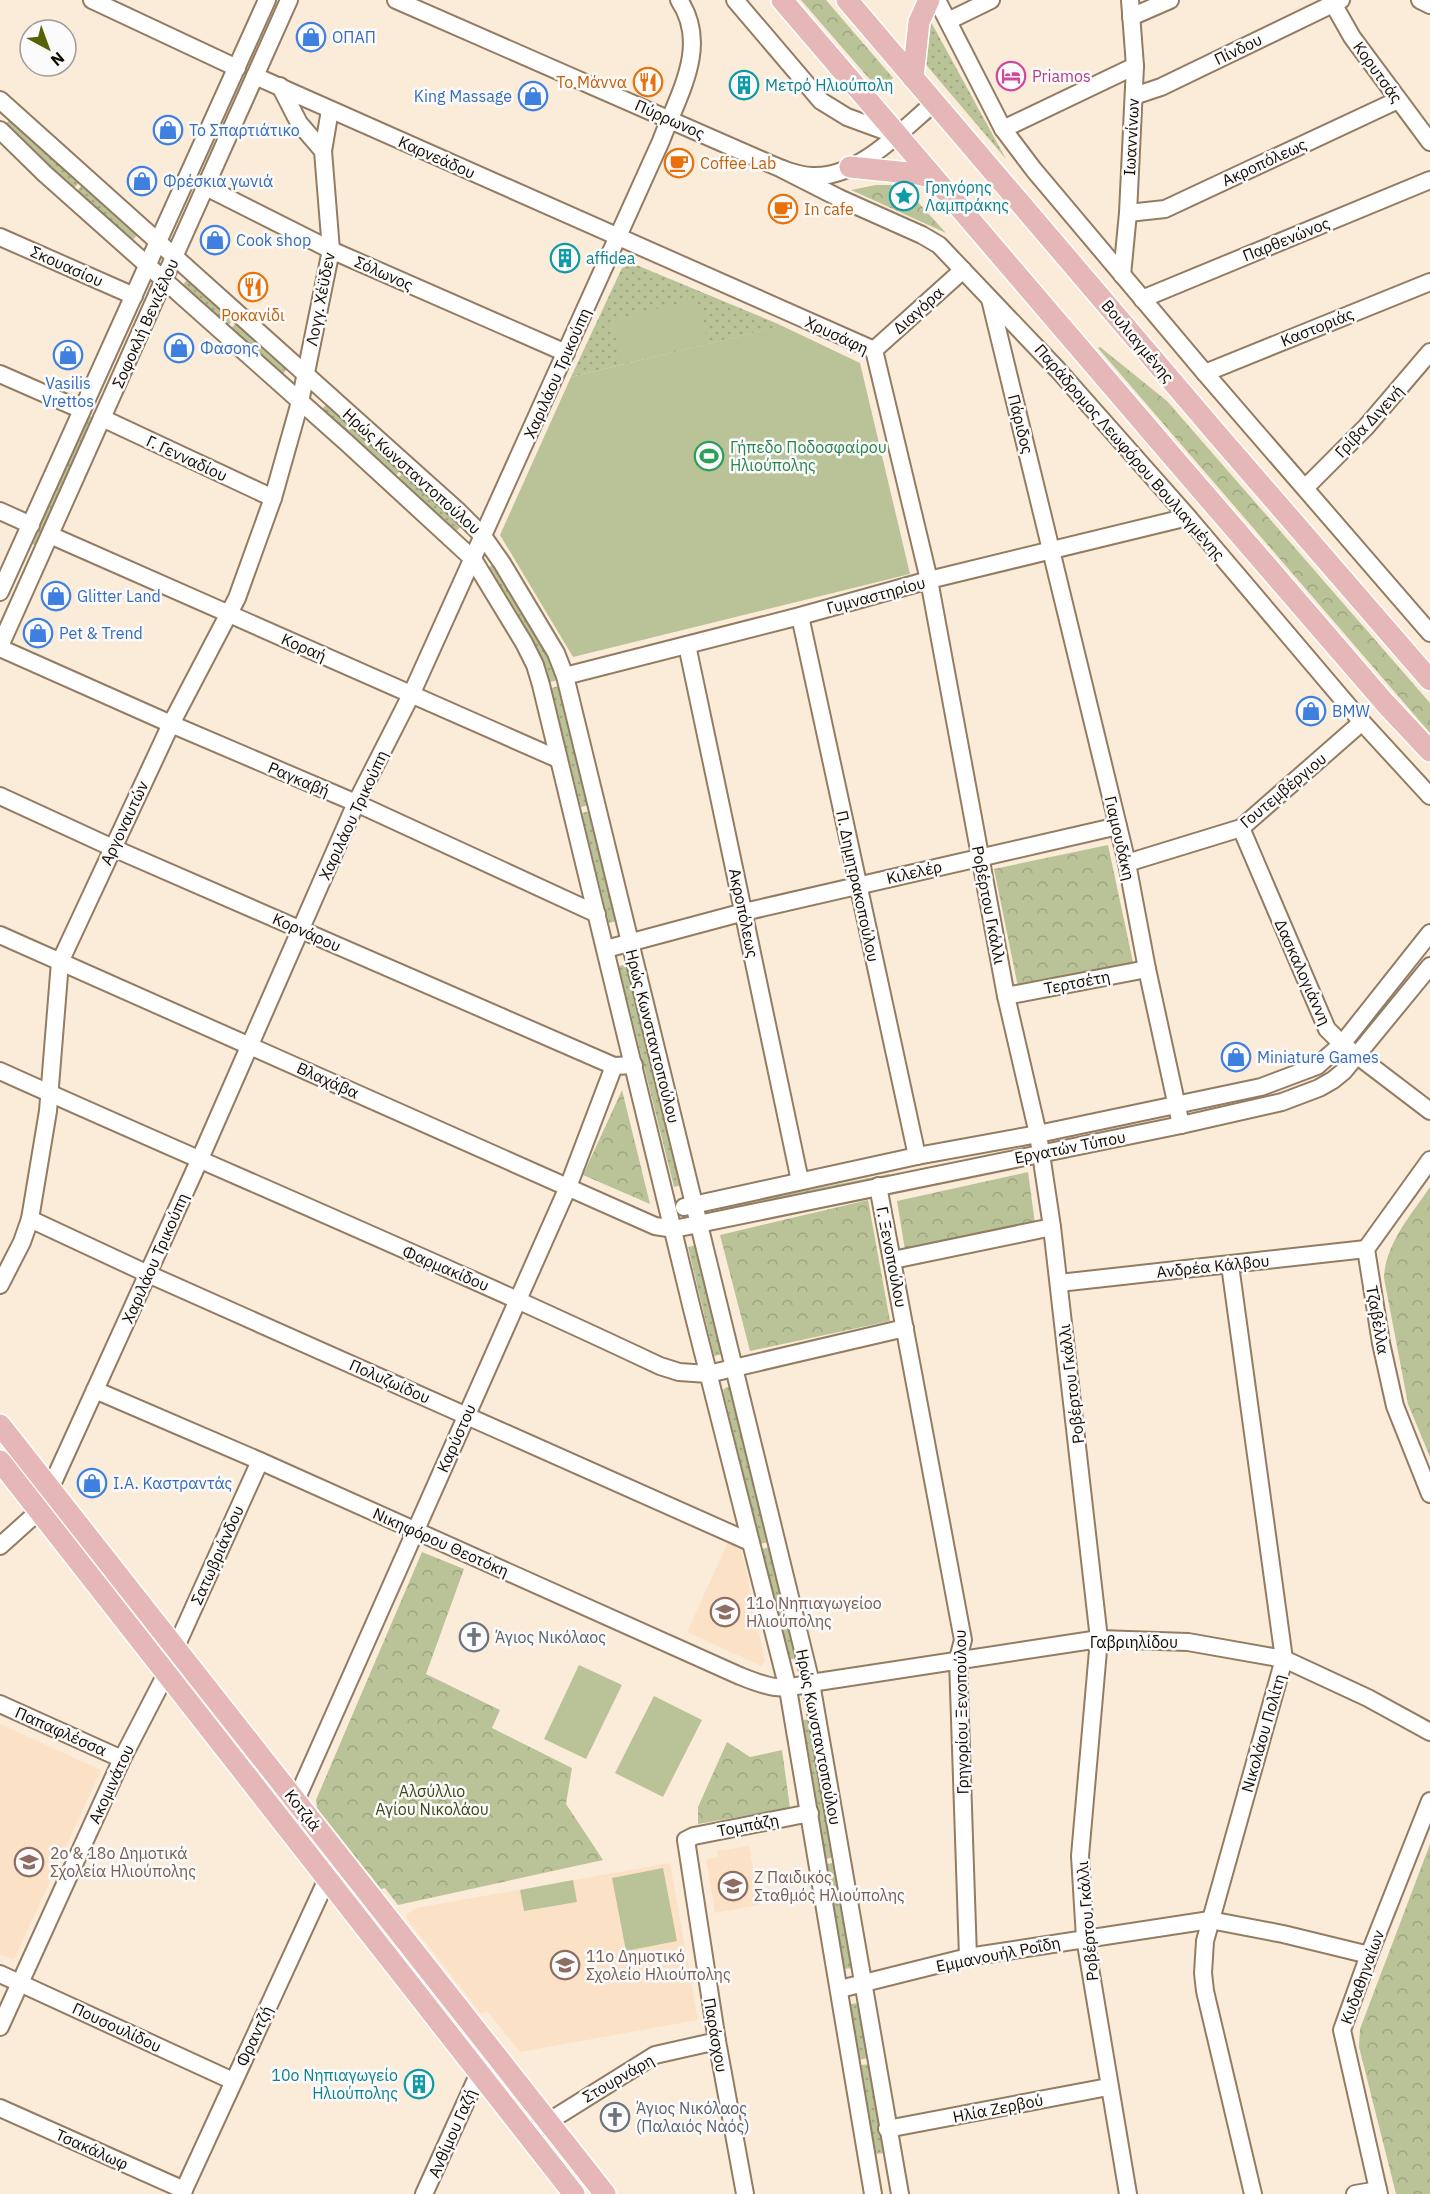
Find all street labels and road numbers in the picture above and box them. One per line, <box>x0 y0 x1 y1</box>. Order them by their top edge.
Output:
street label: Πίνδου <box>1211 29 1265 69</box>
street label: Κορυτσάς <box>1349 37 1407 107</box>
street label: Πύρρωνος <box>632 95 708 143</box>
street label: Ιωαννίνων <box>1119 98 1143 176</box>
street label: Καρνεάδου <box>395 131 479 183</box>
street label: Ακροπόλεως <box>1218 134 1310 190</box>
street label: Παρθενώνος <box>1240 212 1333 266</box>
street label: Σκουασίου <box>28 241 106 291</box>
street label: Λογγ. Χέϋδεν <box>301 250 339 348</box>
street label: Σόλωνος <box>352 251 417 295</box>
street label: Σοφοκλή Βενιζέλου <box>107 255 183 391</box>
street label: Διαγόρα <box>889 282 947 338</box>
street label: Βουλιαγμένης <box>1097 295 1179 387</box>
street label: Καστοριάς <box>1277 303 1357 351</box>
street label: Χαριλάου Τρικούπη <box>519 305 595 441</box>
street label: Χρυσάφη <box>802 312 872 358</box>
street label: Παράδρομος Λεωφόρου Βουλιαγμένης <box>1031 340 1230 565</box>
street label: Γρίβα Διγενή <box>1330 381 1408 461</box>
street label: Πάριδος <box>1004 392 1038 456</box>
street label: Ηρώς Κωνσταντοπούλου <box>339 404 485 538</box>
street label: Γ. Γενναδίου <box>143 431 231 485</box>
street label: Γυμναστηρίου <box>824 572 928 618</box>
street label: Κοραή <box>278 628 330 666</box>
street label: Χαριλάου Τρικούπη <box>314 747 392 883</box>
street label: Γουτεμβέργιου <box>1236 748 1330 832</box>
street label: Ραγκαβή <box>265 757 333 801</box>
street label: Αργοναυτών <box>96 778 152 868</box>
street label: Γιαμουδάκη <box>1101 794 1139 882</box>
street label: Π. Δημητρακοπούλου <box>832 808 884 964</box>
street label: Ροβέρτου Γκάλλι <box>968 844 1010 966</box>
street label: Κιλελέρ <box>884 856 944 888</box>
street label: Ακροπόλεως <box>725 866 763 960</box>
street label: Κορνάρου <box>270 908 344 956</box>
street label: Δασκαλογιάννη <box>1271 916 1335 1028</box>
street label: Ηρώς Κωνσταντοπούλου <box>622 947 684 1125</box>
street label: Τερτσέτη <box>1042 966 1112 998</box>
street label: Βλαχάβα <box>294 1057 362 1103</box>
street label: Εργατών Τύπου <box>1013 1126 1127 1168</box>
street label: Χαριλάου Τρικούπη <box>117 1190 193 1326</box>
street label: Γ. Ξενοπούλου <box>872 1205 912 1309</box>
street label: Φαρμακίδου <box>400 1241 492 1295</box>
street label: Ανδρέα Κάλβου <box>1155 1250 1271 1282</box>
street label: Τζαβέλλα <box>1362 1284 1394 1356</box>
street label: Ροβέρτου Γκάλλι <box>1054 1323 1088 1445</box>
street label: Πολυζωίδου <box>346 1354 434 1408</box>
street label: Καρύστου <box>432 1401 480 1475</box>
street label: Σατωβριάνδου <box>186 1502 248 1608</box>
street label: Νικηφόρου Θεοτόκη <box>370 1503 512 1581</box>
street label: Γρηγορίου Ξενοπούλου <box>950 1629 972 1795</box>
street label: Γαβριηλίδου <box>1090 1632 1178 1652</box>
street label: Ηρώς Κωνσταντοπούλου <box>792 1647 846 1827</box>
street label: Νικολάου Πολίτη <box>1237 1672 1289 1794</box>
street label: Παπαφλέσσα <box>12 1702 110 1760</box>
street label: Ακομινάτου <box>84 1741 138 1827</box>
street label: Κοτζιά <box>280 1785 326 1835</box>
street label: Τομπάζη <box>716 1809 780 1841</box>
street label: Ροβέρτου Γκάλλι <box>1072 1860 1102 1982</box>
street label: Κυδαθηναίων <box>1336 1927 1388 2027</box>
street label: Εμμανουήλ Ροΐδη <box>934 1932 1062 1976</box>
street label: Παράσχου <box>700 1996 732 2074</box>
street label: Πουσουλίδου <box>69 1998 165 2056</box>
street label: Φραντζή <box>231 2003 277 2069</box>
street label: Στουρνάρη <box>579 2050 657 2106</box>
street label: Ανθίμου Γαζή <box>424 2085 480 2181</box>
street label: Ηλία Ζερβού <box>951 2089 1045 2127</box>
street label: Τσακάλωφ <box>53 2124 131 2174</box>

